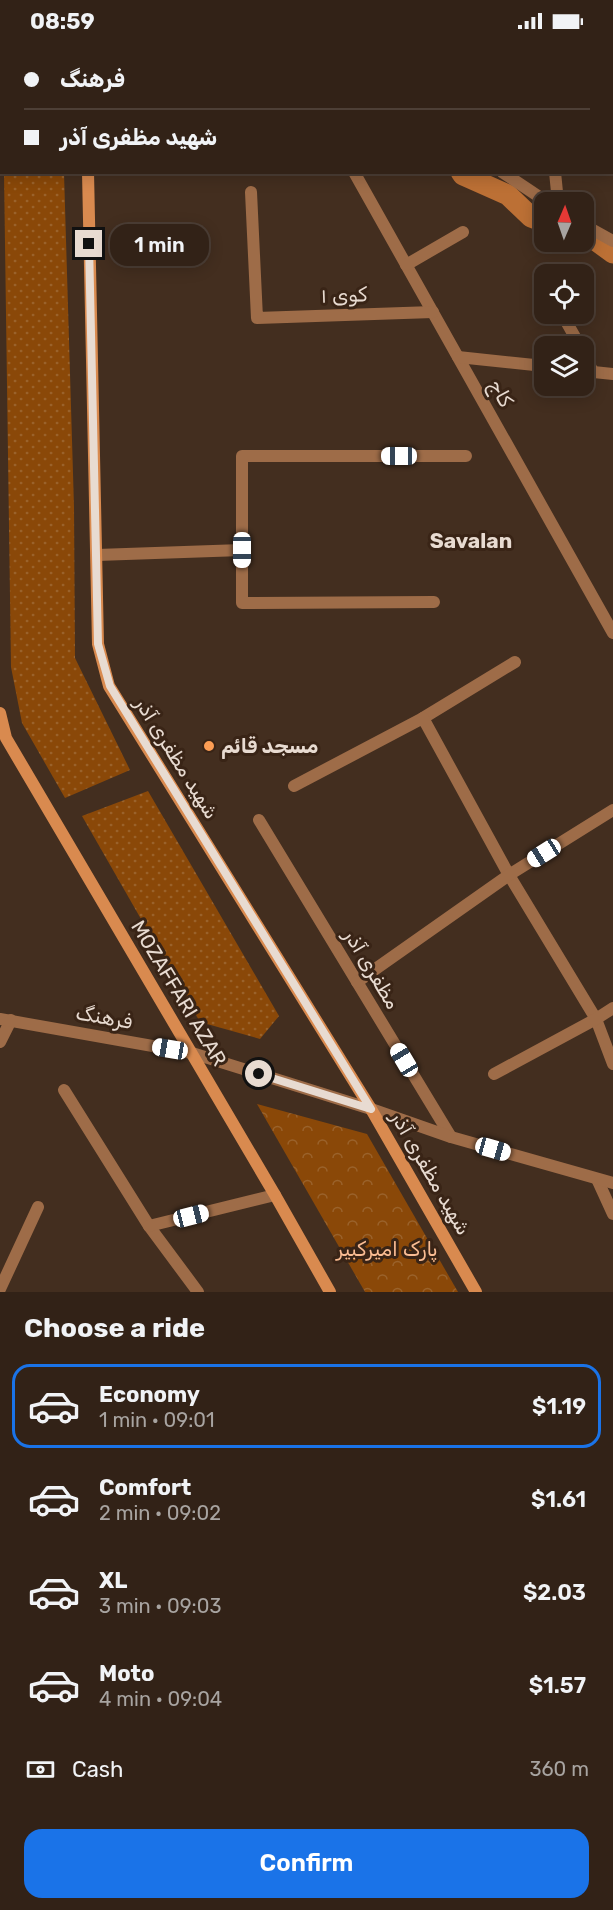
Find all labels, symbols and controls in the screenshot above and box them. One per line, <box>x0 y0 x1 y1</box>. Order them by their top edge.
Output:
text: 08:59 <box>30 8 95 35</box>
text: فرهنگ <box>60 66 125 93</box>
text: شهید مظفری آذر <box>60 124 217 151</box>
north arrow <box>534 192 594 252</box>
map controls <box>534 192 594 396</box>
callout: 1 min <box>110 223 209 265</box>
route end <box>75 230 102 257</box>
text: 1 min <box>134 233 185 257</box>
button: locate <box>534 264 594 324</box>
street label: کوی ۱ <box>320 282 368 308</box>
button: layers <box>534 336 594 396</box>
street label: کاج <box>482 375 518 412</box>
car <box>381 447 417 465</box>
district label: Savalan <box>430 528 512 553</box>
car <box>233 532 251 568</box>
street label: شهید مظفری آذر <box>129 692 224 823</box>
place label: مسجد قائم <box>221 734 318 759</box>
marker: مسجد قائم <box>202 739 216 753</box>
car <box>524 836 564 870</box>
street label: MOZAFFARI AZAR <box>126 916 232 1070</box>
street label: مظفری آذر <box>338 924 405 1013</box>
street label: فرهنگ <box>74 1000 134 1034</box>
car <box>151 1037 189 1061</box>
car <box>387 1040 421 1080</box>
route start <box>245 1060 272 1087</box>
street label: شهید مظفری آذر <box>385 1106 476 1239</box>
car <box>473 1135 513 1163</box>
car <box>171 1203 211 1229</box>
park label: پارک امیرکبیر <box>335 1237 438 1263</box>
text: Choose a ride <box>24 1312 205 1344</box>
icon: car <box>27 1379 81 1433</box>
text: Economy <box>99 1381 200 1408</box>
text: $1.19 <box>532 1393 586 1420</box>
text: 1 min · 09:01 <box>99 1408 215 1432</box>
icon: car <box>27 1472 81 1526</box>
text: Comfort <box>99 1474 191 1501</box>
text: $1.61 <box>531 1486 586 1513</box>
text: 2 min · 09:02 <box>99 1501 221 1525</box>
icon: car <box>27 1565 81 1619</box>
text: XL <box>99 1567 127 1594</box>
text: $2.03 <box>523 1579 586 1606</box>
text: 3 min · 09:03 <box>99 1594 221 1618</box>
icon: car <box>27 1658 81 1712</box>
text: Moto <box>99 1660 154 1687</box>
text: $1.57 <box>529 1672 586 1699</box>
text: 4 min · 09:04 <box>99 1687 222 1711</box>
icon: cash <box>24 1753 57 1786</box>
text: Cash <box>72 1756 123 1783</box>
text: 360 m <box>530 1757 589 1781</box>
button: Confirm <box>24 1829 589 1898</box>

